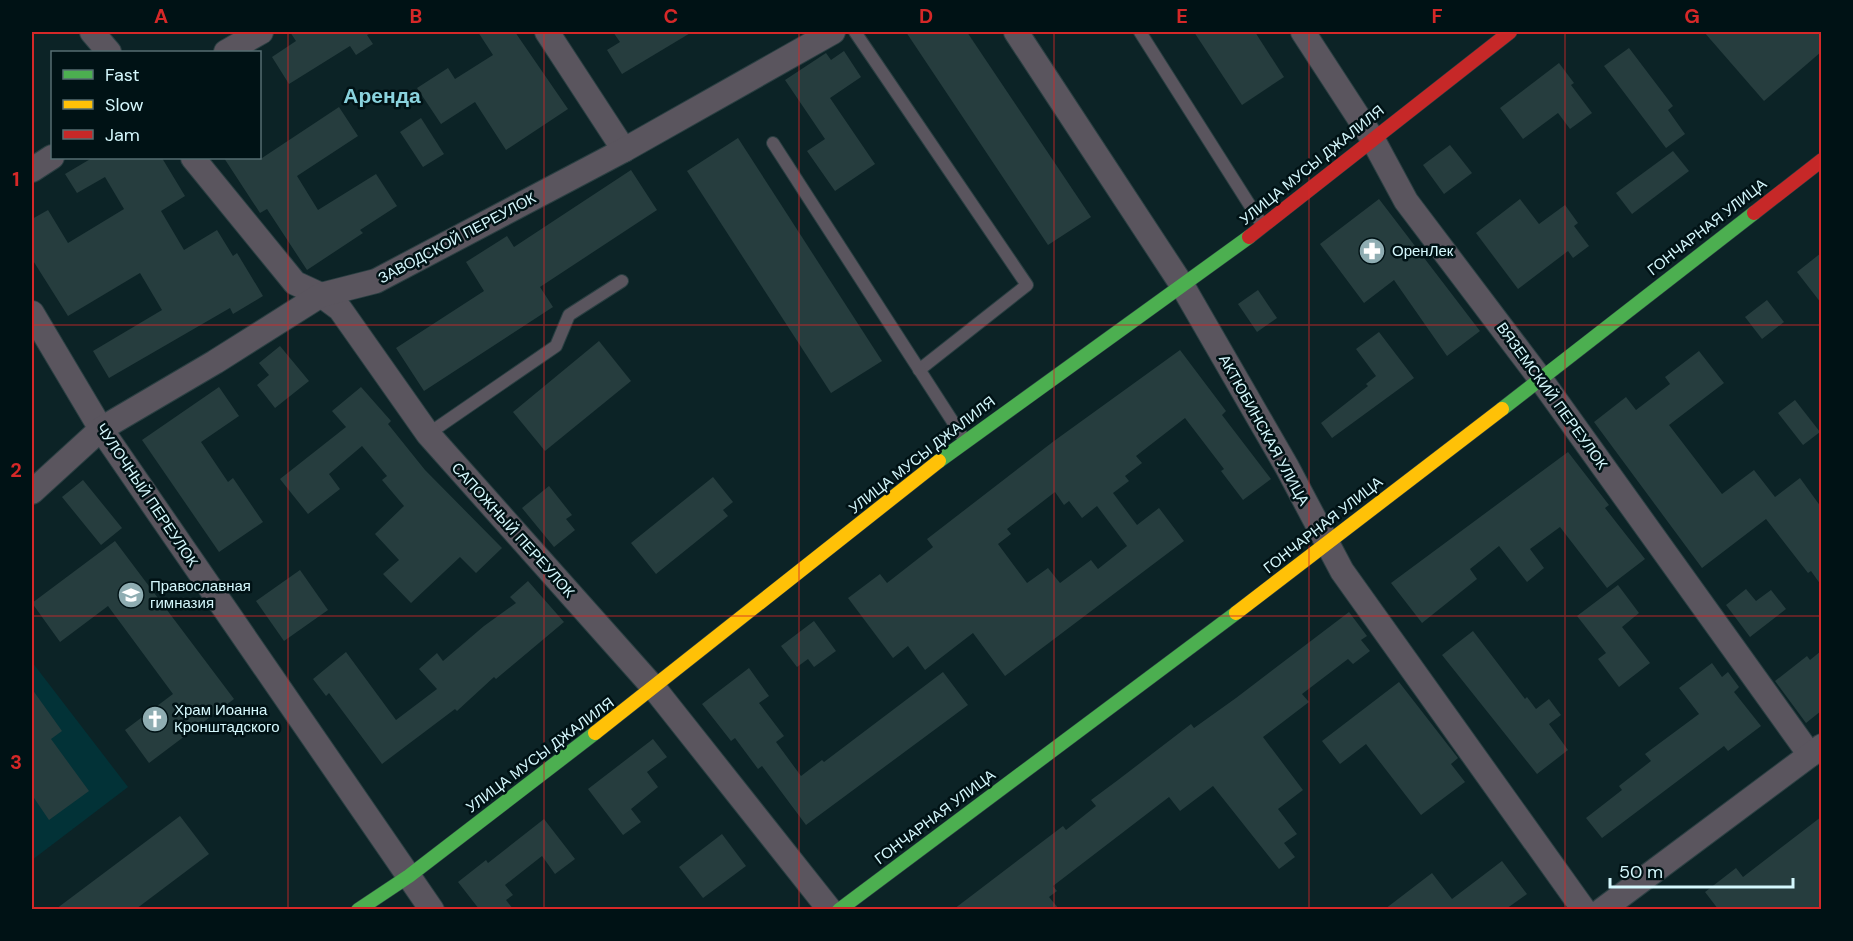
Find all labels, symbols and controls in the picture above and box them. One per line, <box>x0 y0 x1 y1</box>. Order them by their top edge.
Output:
text: A <box>154 3 168 29</box>
text: B <box>410 3 422 29</box>
text: C <box>664 3 678 29</box>
text: D <box>919 3 933 29</box>
text: E <box>1176 3 1188 29</box>
text: F <box>1431 3 1443 29</box>
text: G <box>1684 3 1700 29</box>
legend <box>51 51 261 159</box>
text: Fast <box>105 63 140 87</box>
district label: Аренда <box>343 82 421 110</box>
text: Slow <box>105 93 144 117</box>
street label: УЛИЦА МУСЫ ДЖАЛИЛЯ <box>1236 100 1388 230</box>
text: Jam <box>105 123 140 147</box>
text: 1 <box>12 166 20 192</box>
street label: ГОНЧАРНАЯ УЛИЦА <box>1643 174 1771 280</box>
street label: ЗАВОДСКОЙ ПЕРЕУЛОК <box>375 188 540 288</box>
pharmacy icon: ОренЛек <box>1357 236 1387 266</box>
place label: ОренЛек <box>1392 241 1454 261</box>
street label: ВЯЗЕМСКИЙ ПЕРЕУЛОК <box>1492 318 1612 474</box>
street label: АКТЮБИНСКАЯ УЛИЦА <box>1214 351 1314 509</box>
street label: УЛИЦА МУСЫ ДЖАЛИЛЯ <box>845 392 999 518</box>
street label: ЧУЛОЧНЫЙ ПЕРЕУЛОК <box>91 419 203 571</box>
text: 2 <box>10 457 22 483</box>
street label: САПОЖНЫЙ ПЕРЕУЛОК <box>447 458 579 602</box>
street label: ГОНЧАРНАЯ УЛИЦА <box>1259 472 1387 578</box>
place label: Православная гимназия <box>150 576 251 613</box>
school or university icon: Православная гимназия <box>116 580 146 610</box>
street label: УЛИЦА МУСЫ ДЖАЛИЛЯ <box>462 693 618 817</box>
place label: Храм Иоанна Кронштадского <box>174 700 280 737</box>
church icon: Храм Иоанна Кронштадского <box>140 704 170 734</box>
text: 3 <box>10 749 22 775</box>
street label: ГОНЧАРНАЯ УЛИЦА <box>871 765 999 869</box>
scale bar <box>1610 851 1793 889</box>
text: 50 m <box>1619 860 1663 884</box>

